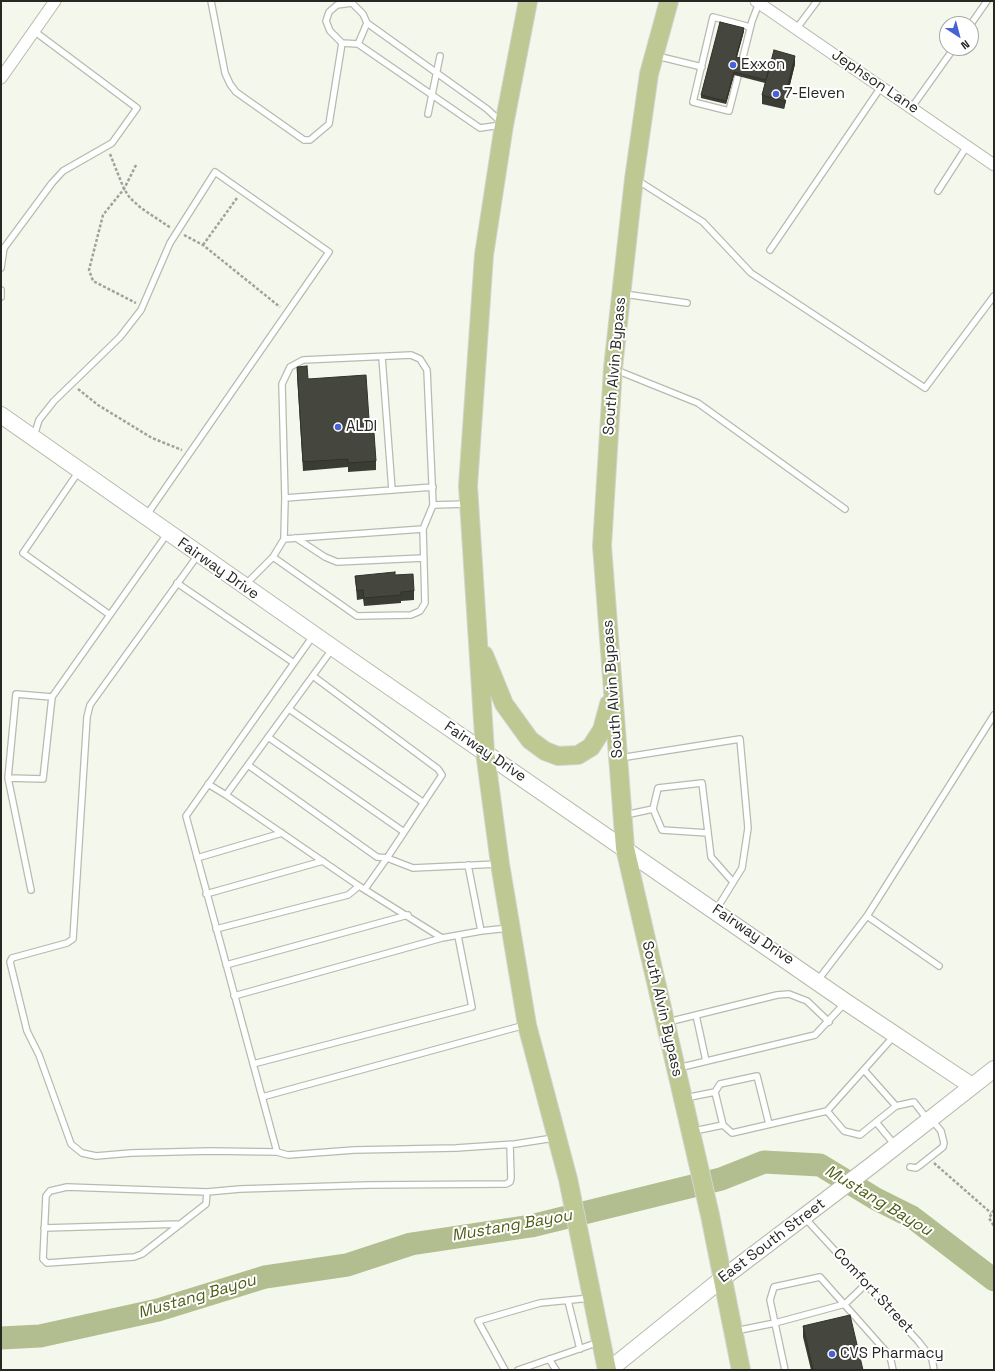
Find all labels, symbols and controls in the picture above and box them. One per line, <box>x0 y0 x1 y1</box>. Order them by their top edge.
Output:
north arrow <box>939 16 979 56</box>
text: N <box>958 37 973 53</box>
street label: Jephson Lane <box>828 46 922 118</box>
place label: Exxon <box>741 56 785 74</box>
marker: Exxon <box>728 60 738 70</box>
place label: 7-Eleven <box>784 85 845 103</box>
marker: 7-Eleven <box>771 89 781 99</box>
street label: South Alvin Bypass <box>600 296 630 436</box>
place label: ALDI <box>346 418 377 436</box>
marker: ALDI <box>333 422 343 432</box>
street label: Fairway Drive <box>174 534 262 604</box>
street label: South Alvin Bypass <box>599 619 627 759</box>
street label: Fairway Drive <box>440 718 530 786</box>
street label: Fairway Drive <box>708 901 798 969</box>
street label: South Alvin Bypass <box>638 939 686 1079</box>
water label: Mustang Bayou <box>821 1161 935 1241</box>
street label: East South Street <box>715 1195 829 1287</box>
water label: Mustang Bayou <box>450 1206 574 1246</box>
street label: Comfort Street <box>829 1245 917 1337</box>
water label: Mustang Bayou <box>136 1271 258 1323</box>
place label: CVS Pharmacy <box>840 1345 944 1363</box>
marker: CVS Pharmacy <box>827 1349 837 1359</box>

